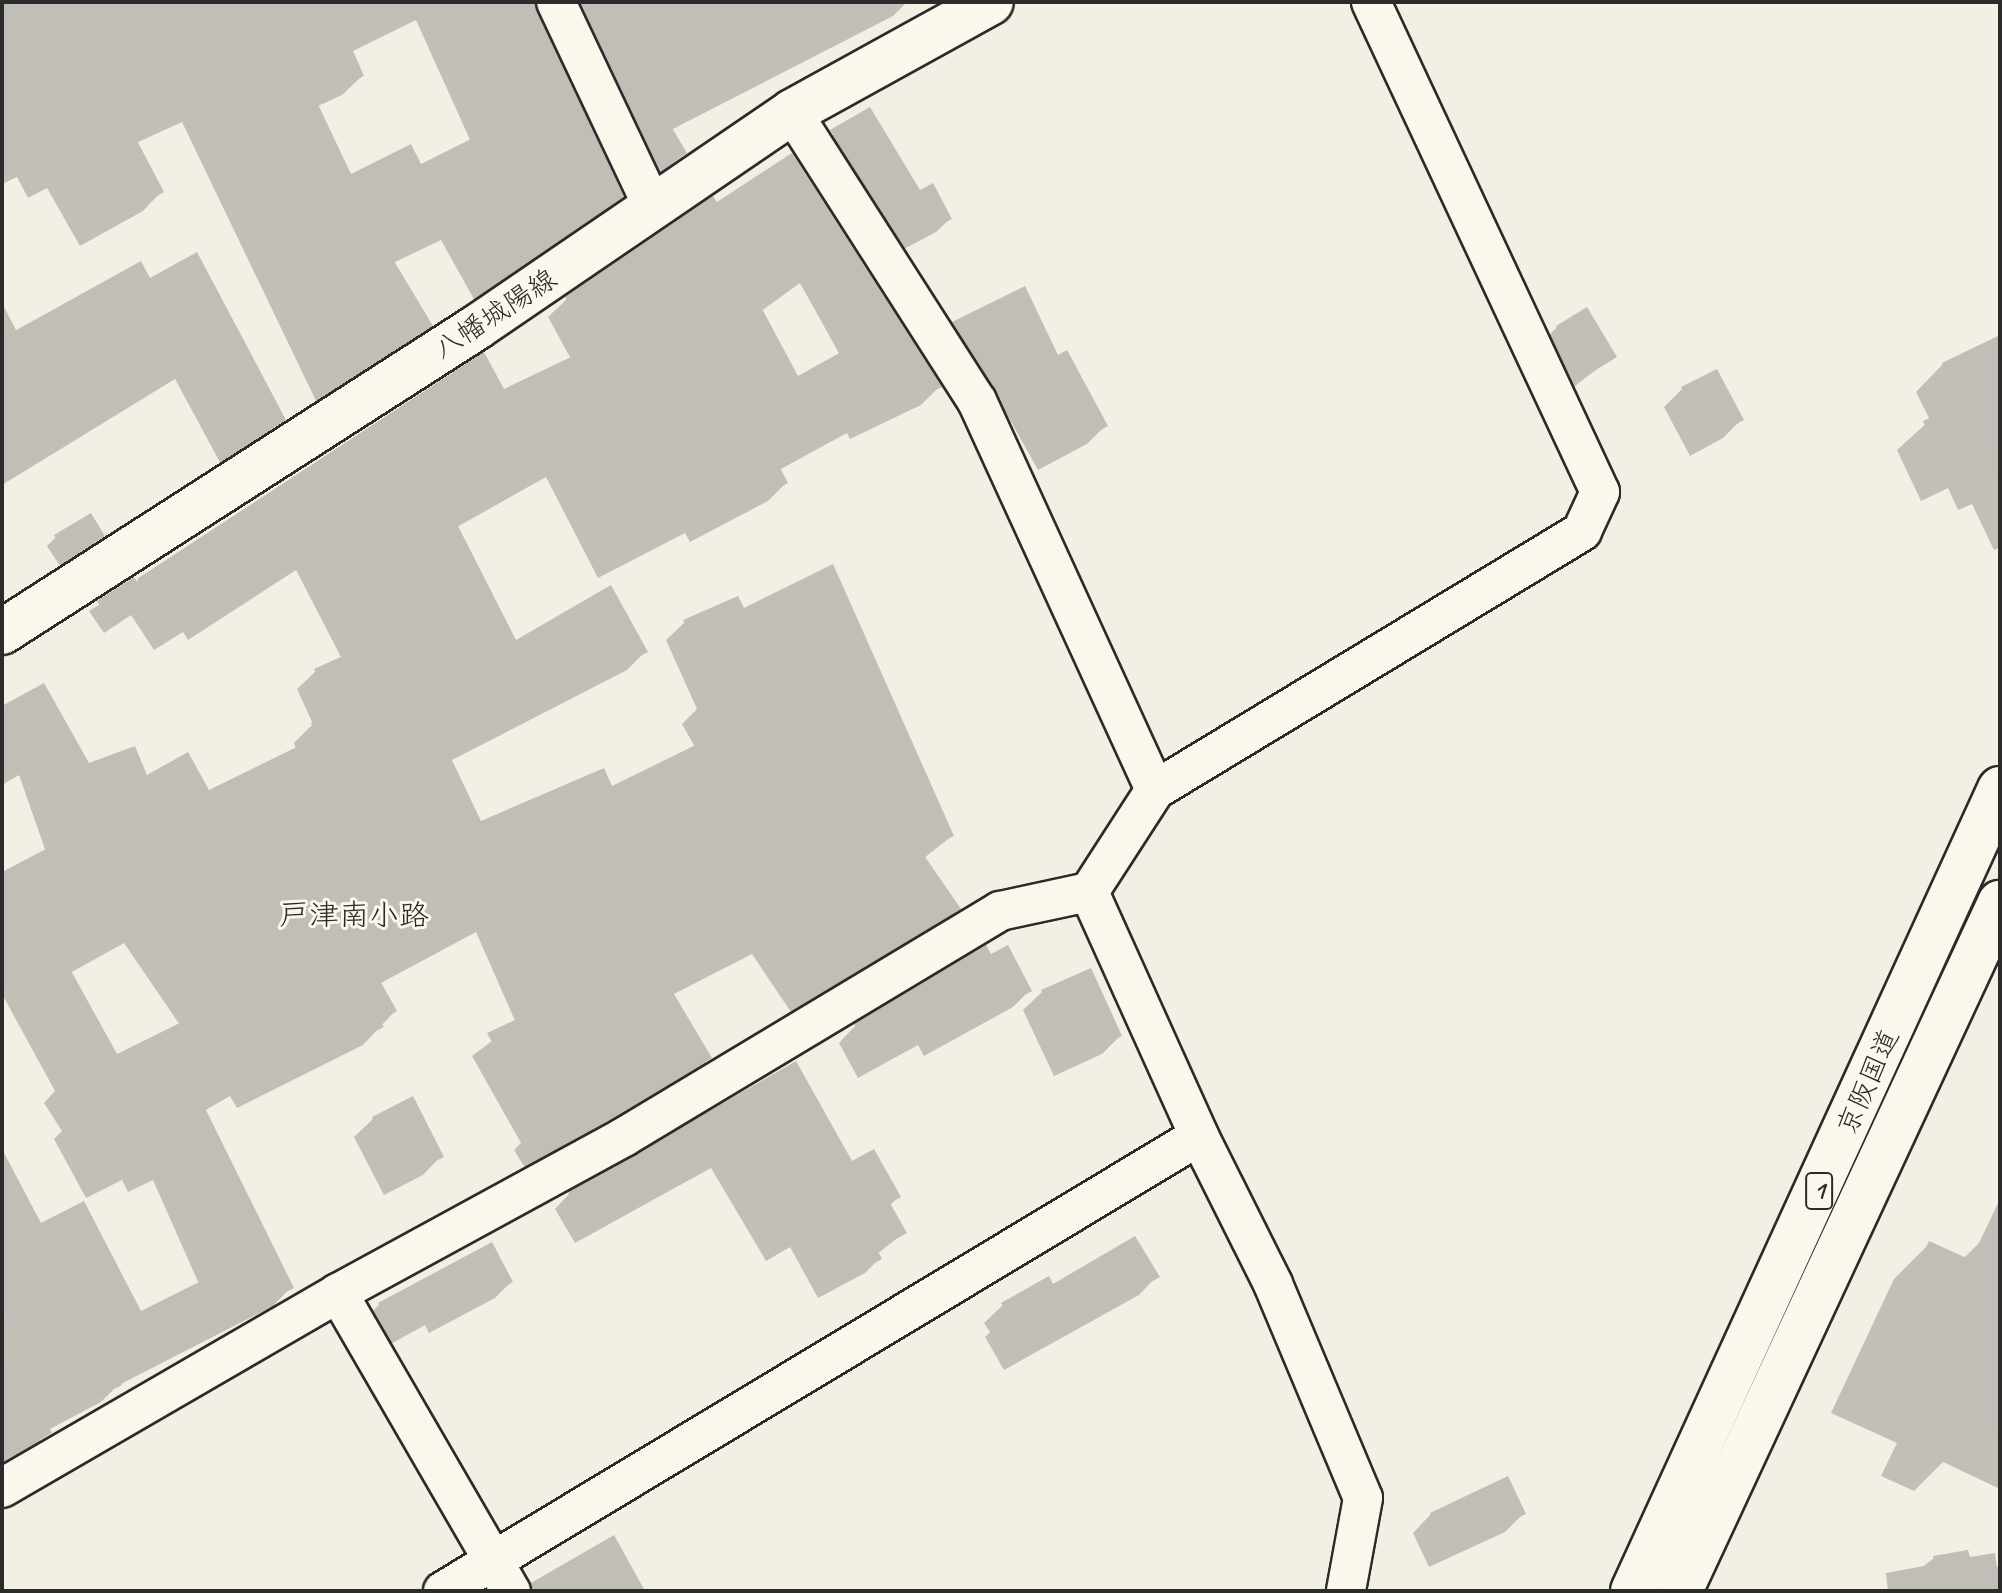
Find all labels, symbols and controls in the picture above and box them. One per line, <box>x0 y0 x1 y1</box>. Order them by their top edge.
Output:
street label: 八幡城陽線 <box>427 262 563 366</box>
district label: 戸津南小路 <box>279 897 429 933</box>
street label: 京阪国道 <box>1830 1024 1906 1140</box>
road number: 1 <box>1805 1169 1833 1213</box>

